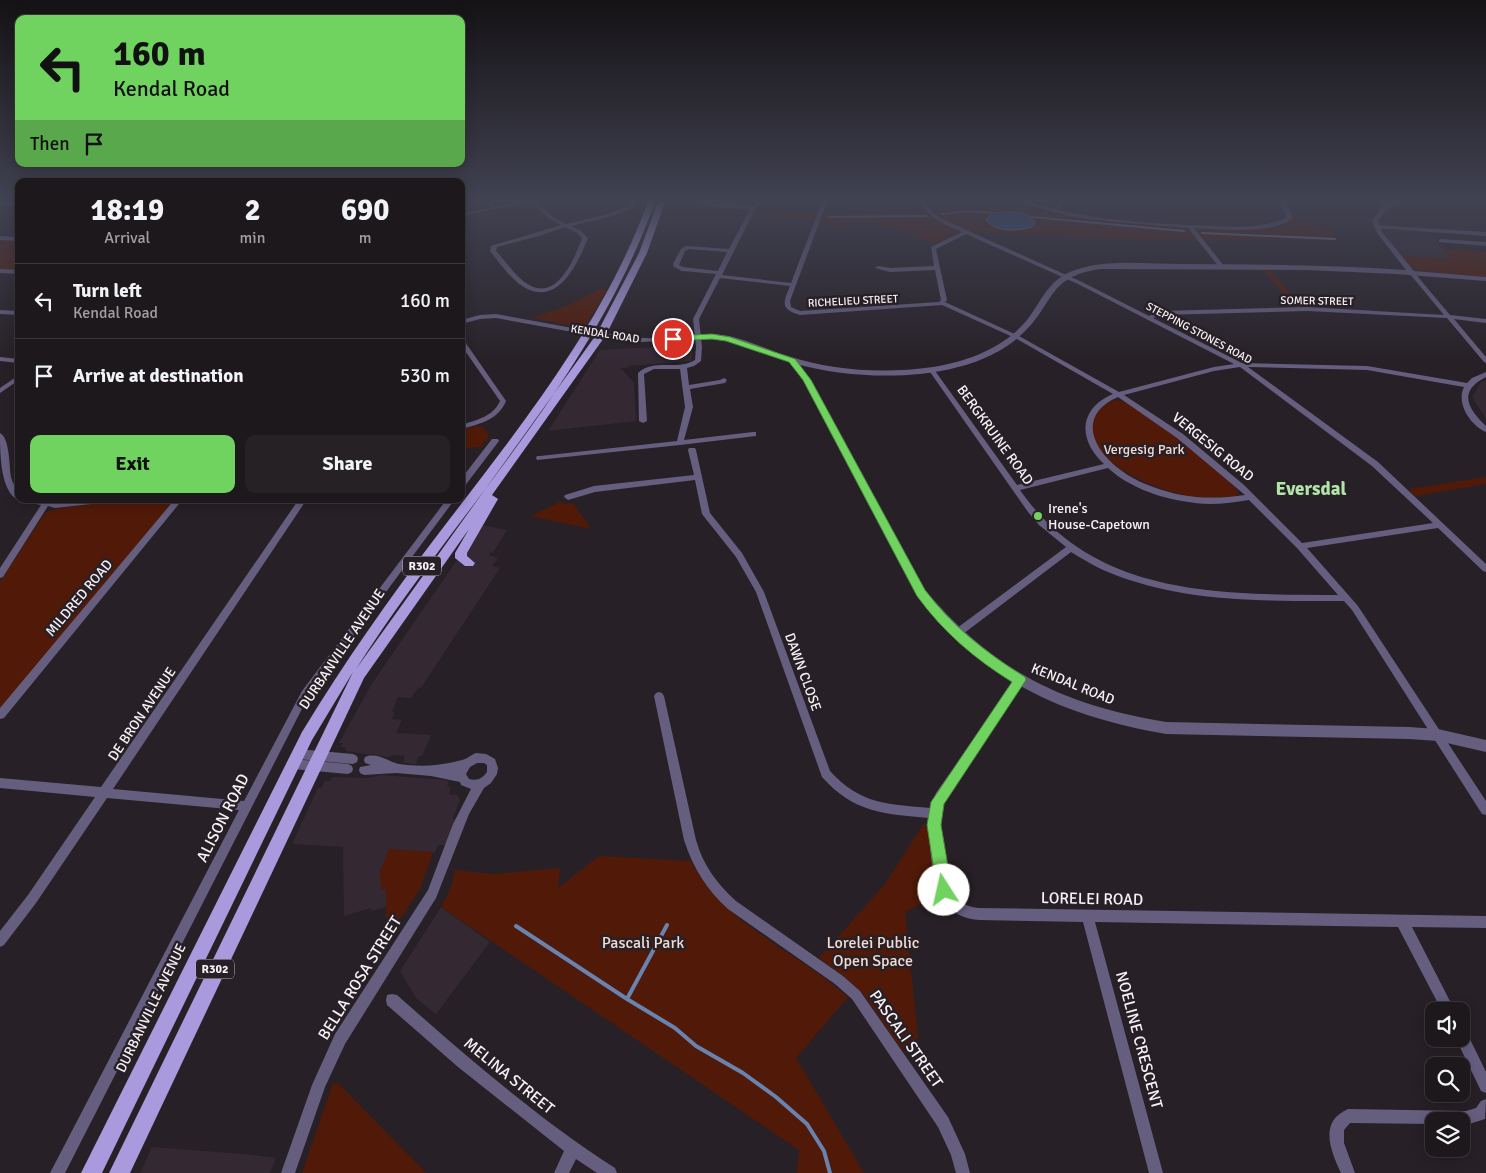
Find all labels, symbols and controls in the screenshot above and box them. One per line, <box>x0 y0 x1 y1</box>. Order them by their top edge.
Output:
text: 160 m <box>113 32 206 75</box>
icon: left <box>30 35 95 100</box>
text: Kendal Road <box>113 75 230 102</box>
icon: arrive <box>80 130 108 158</box>
text: Then <box>30 132 70 156</box>
text: 18:19 <box>90 192 164 229</box>
text: 2 <box>244 192 261 229</box>
text: 690 <box>341 192 389 229</box>
text: Arrival <box>104 228 150 248</box>
text: min <box>240 228 265 248</box>
text: m <box>359 228 372 248</box>
text: Turn left <box>73 279 142 303</box>
icon: left <box>30 287 58 315</box>
text: 160 m <box>400 289 450 313</box>
street label: RICHELIEU STREET <box>807 292 899 310</box>
street label: SOMER STREET <box>1280 294 1354 308</box>
street label: STEPPING STONES ROAD <box>1144 300 1254 366</box>
text: Kendal Road <box>73 303 158 323</box>
pin <box>652 318 694 360</box>
street label: KENDAL ROAD <box>570 322 640 346</box>
icon: arrive <box>659 325 687 353</box>
icon: arrive <box>30 362 58 390</box>
text: Arrive at destination <box>73 364 244 388</box>
text: 530 m <box>400 364 450 388</box>
street label: BERGKRUINE ROAD <box>953 382 1037 488</box>
street label: VERGESIG ROAD <box>1169 409 1257 485</box>
button: Exit <box>30 435 235 493</box>
button: Share <box>245 435 450 493</box>
park label: Vergesig Park <box>1103 441 1185 458</box>
district label: Eversdal <box>1276 477 1346 501</box>
place label: Irene's House-Capetown <box>1048 500 1150 533</box>
marker: Irene's House-Capetown <box>1032 510 1044 522</box>
street label: MILDRED ROAD <box>42 556 116 640</box>
road number: R302 <box>403 556 441 576</box>
street label: DURBANVILLE AVENUE <box>295 586 389 712</box>
street label: DAWN CLOSE <box>781 631 825 713</box>
street label: KENDAL ROAD <box>1029 660 1117 708</box>
street label: DE BRON AVENUE <box>104 664 180 764</box>
street label: ALISON ROAD <box>192 771 254 865</box>
position arrow <box>917 863 969 915</box>
street label: LORELEI ROAD <box>1041 888 1143 910</box>
street label: BELLA ROSA STREET <box>314 912 406 1044</box>
park label: Pascali Park <box>602 933 684 953</box>
park label: Lorelei Public Open Space <box>827 933 919 971</box>
street label: DURBANVILLE AVENUE <box>112 941 190 1075</box>
road number: R302 <box>196 960 234 979</box>
street label: NOELINE CRESCENT <box>1111 969 1167 1111</box>
street label: PASCALI STREET <box>865 986 947 1092</box>
map controls <box>1425 1002 1470 1157</box>
button: sound <box>1425 1002 1470 1047</box>
street label: MELINA STREET <box>460 1033 559 1119</box>
button: search <box>1425 1057 1470 1102</box>
button: layers <box>1425 1112 1470 1157</box>

